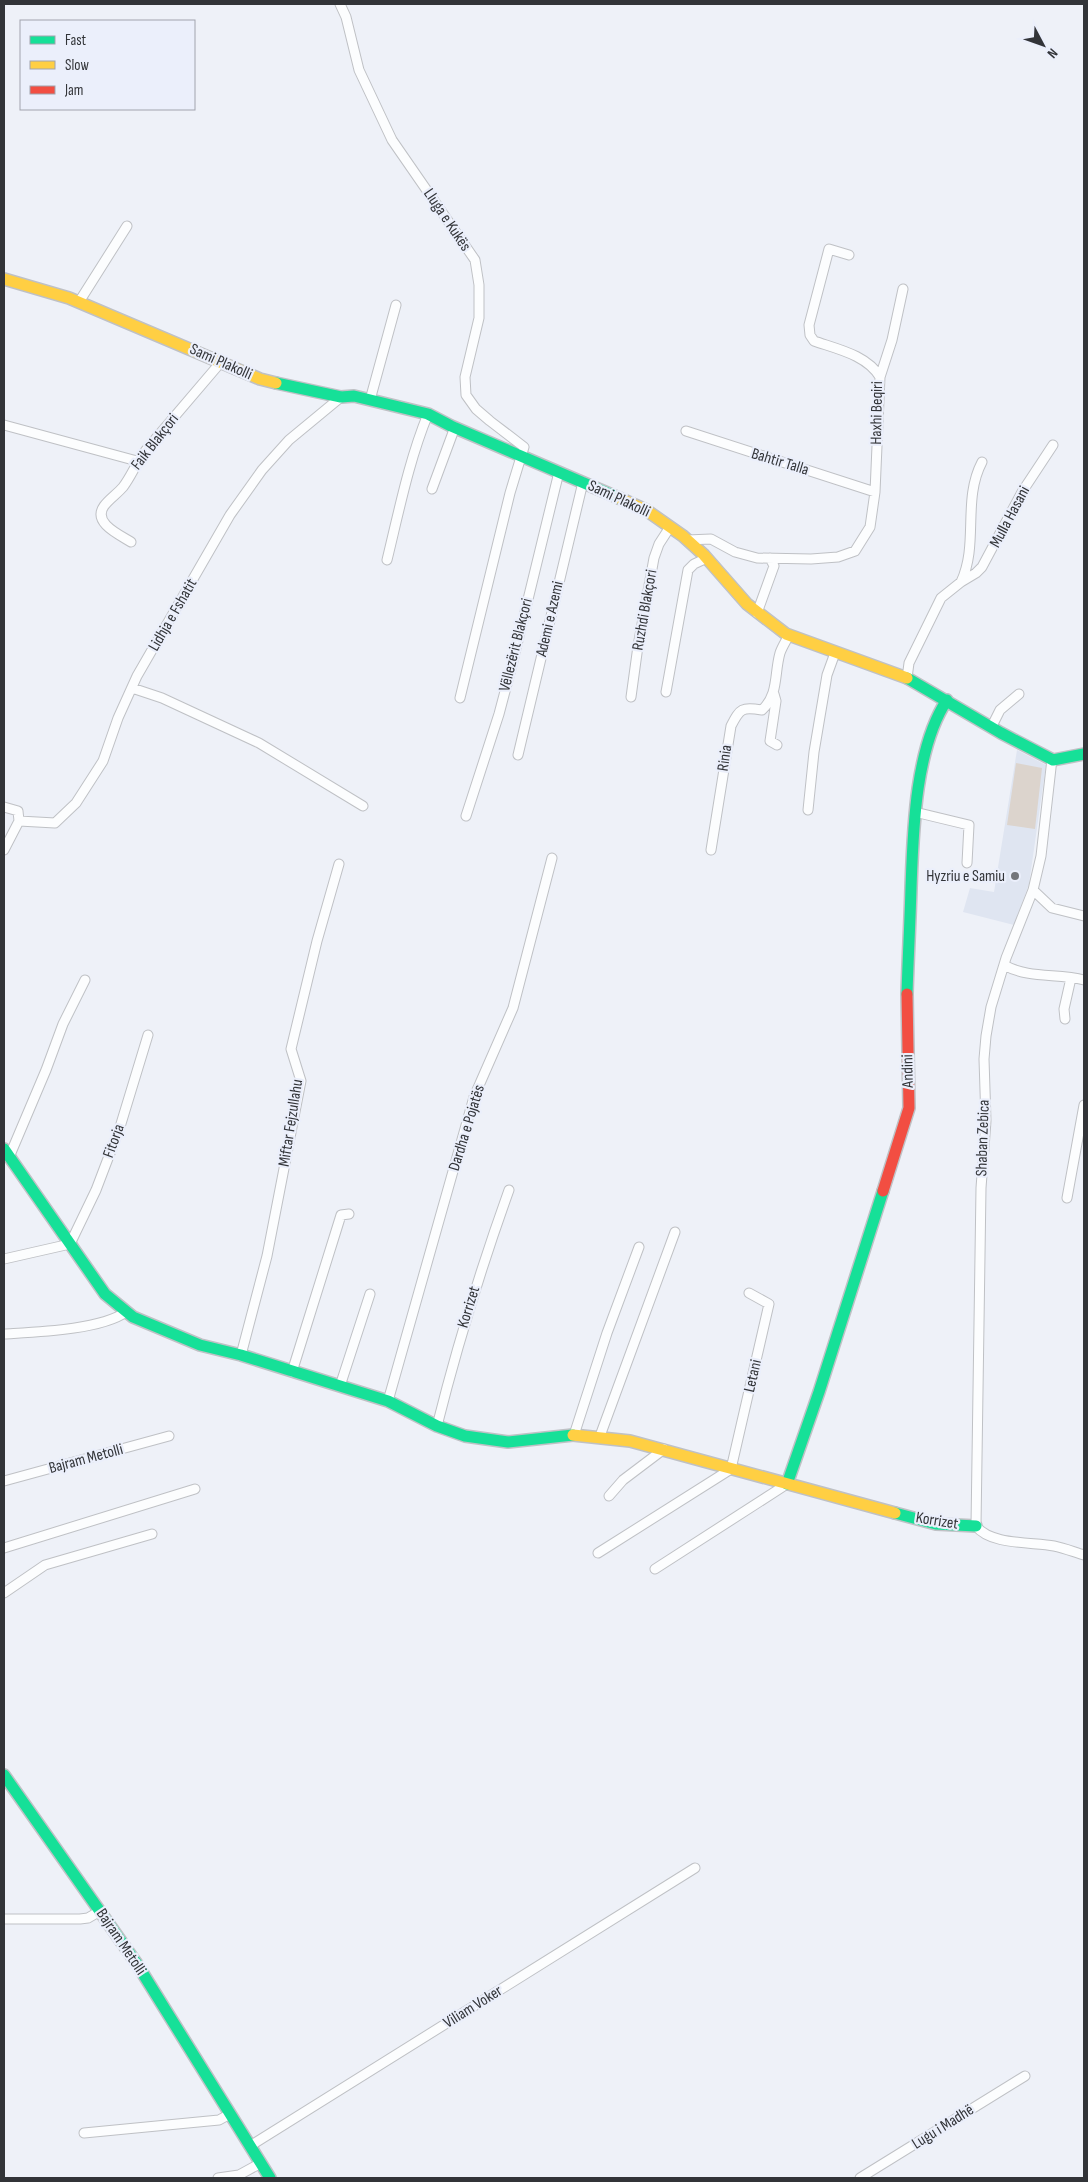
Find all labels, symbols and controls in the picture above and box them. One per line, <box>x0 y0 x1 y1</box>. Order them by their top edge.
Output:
legend <box>20 20 195 110</box>
north arrow <box>1018 20 1068 70</box>
text: Fast <box>65 31 87 50</box>
text: N <box>1044 45 1061 62</box>
text: Slow <box>65 56 89 75</box>
text: Jam <box>64 81 83 100</box>
street label: Lluga e Kukës <box>419 185 475 255</box>
street label: Sami Plakolli <box>187 340 255 384</box>
street label: Haxhi Beqiri <box>867 381 887 445</box>
street label: Faik Blakçori <box>127 410 183 474</box>
street label: Bahtir Talla <box>749 444 811 480</box>
street label: Sami Plakolli <box>585 476 653 522</box>
street label: Mulla Hasani <box>986 483 1034 551</box>
street label: Ruzhdi Blakçori <box>629 568 661 652</box>
street label: Lidhja e Fshatit <box>145 575 201 655</box>
street label: Ademi e Azemi <box>532 579 568 659</box>
street label: Vëllezërit Blakçori <box>495 597 537 693</box>
street label: Rinia <box>714 744 736 772</box>
place label: Hyzriu e Samiu <box>926 867 1005 886</box>
marker: Hyzriu e Samiu <box>1009 870 1021 882</box>
street label: Andini <box>898 1054 918 1089</box>
street label: Miftar Fejzullahu <box>275 1078 307 1168</box>
street label: Dardha e Pojatës <box>445 1083 489 1173</box>
street label: Shaban Zebica <box>972 1099 994 1177</box>
street label: Fitorja <box>99 1122 129 1160</box>
street label: Korrizet <box>454 1284 484 1330</box>
street label: Letani <box>740 1358 766 1394</box>
street label: Bajram Metolli <box>47 1440 125 1478</box>
street label: Korrizet <box>915 1508 960 1534</box>
street label: Bajram Metolli <box>92 1905 150 1979</box>
street label: Viliam Voker <box>440 1981 506 2032</box>
street label: Lugu i Madhë <box>909 2101 977 2153</box>

